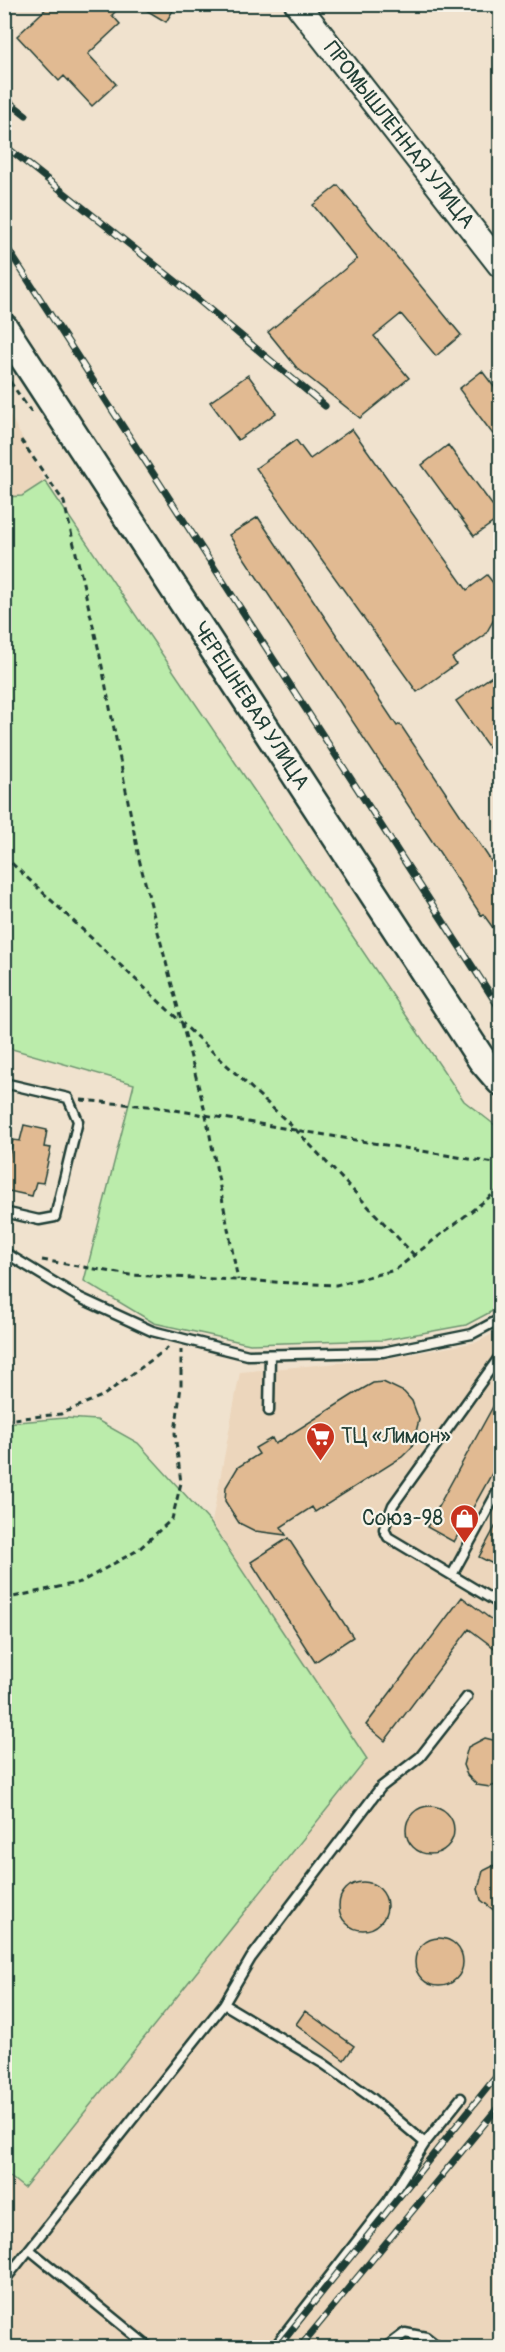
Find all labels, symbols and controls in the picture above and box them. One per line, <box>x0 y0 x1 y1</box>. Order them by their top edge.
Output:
street label: ПРОМЫШЛЕННАЯ УЛИЦА <box>317 36 481 234</box>
street label: ЧЕРЕШНЕВАЯ УЛИЦА <box>187 617 315 795</box>
supermarket icon: ТЦ «Лимон» <box>304 1420 336 1462</box>
place label: ТЦ «Лимон» <box>341 1423 451 1450</box>
shop icon: Союз-98 <box>448 1502 480 1544</box>
place label: Союз-98 <box>362 1505 443 1532</box>

